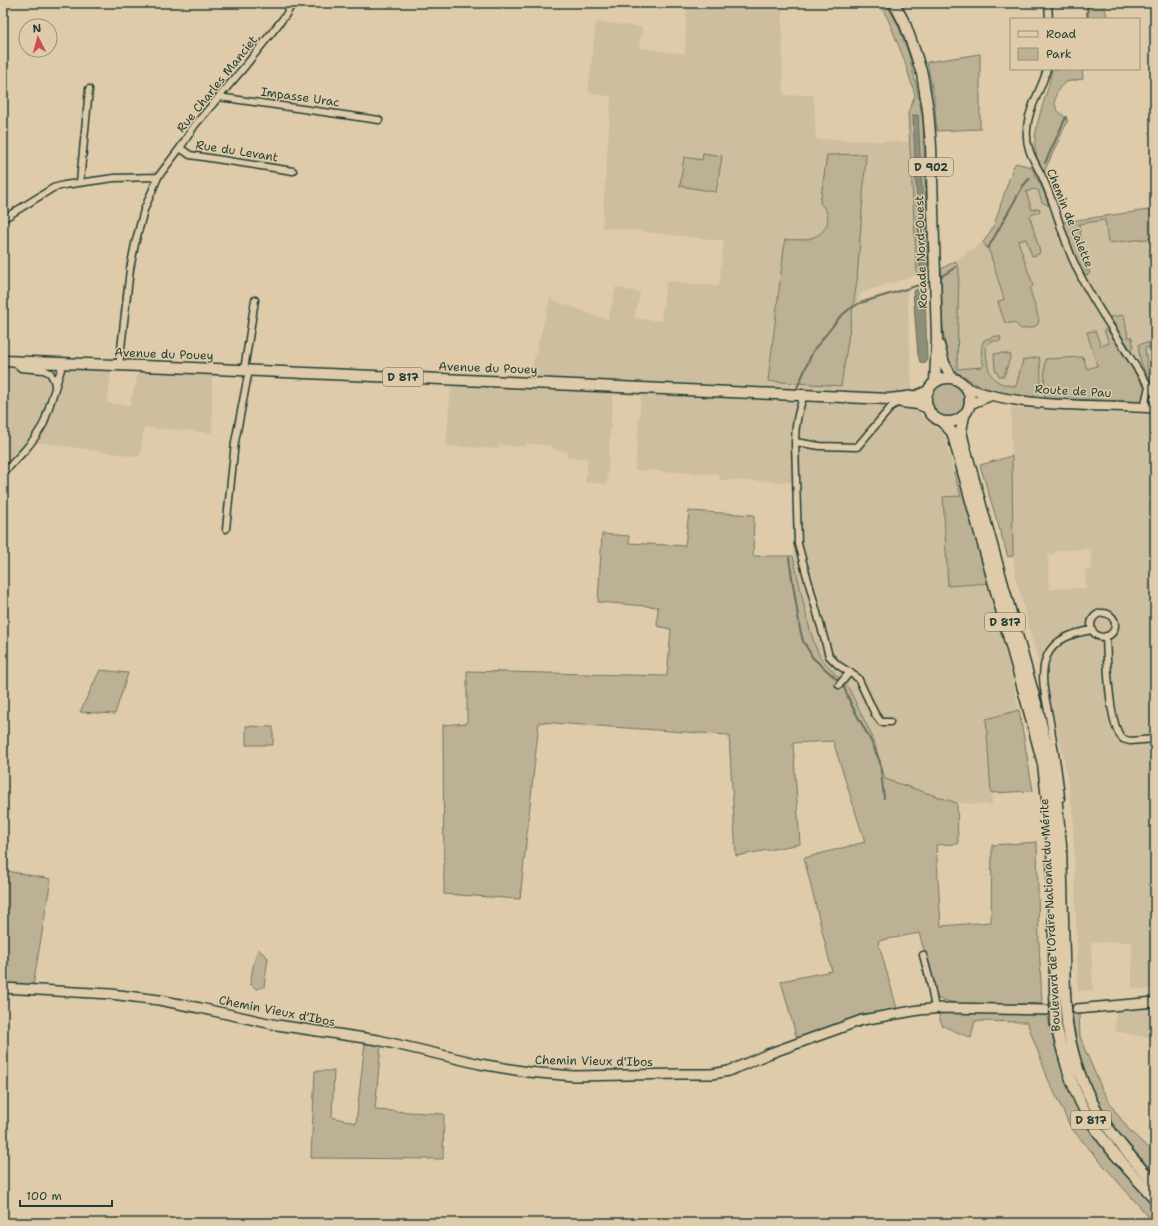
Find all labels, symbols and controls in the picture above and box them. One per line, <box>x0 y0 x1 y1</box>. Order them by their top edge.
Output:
north arrow <box>18 18 58 58</box>
legend <box>1010 18 1140 70</box>
text: N <box>32 21 42 36</box>
text: Road <box>1046 26 1077 42</box>
street label: Rue Charles Manciet <box>173 32 261 136</box>
text: Park <box>1046 46 1072 62</box>
street label: Impasse Urac <box>260 84 340 110</box>
street label: Rue du Levant <box>195 137 279 165</box>
road number: D 902 <box>909 158 953 176</box>
street label: Chemin de Lalette <box>1043 166 1097 270</box>
street label: Rocade Nord-Ouest <box>911 195 931 309</box>
street label: Avenue du Pouey <box>114 344 214 364</box>
street label: Avenue du Pouey <box>438 358 538 378</box>
road number: D 817 <box>383 368 423 386</box>
street label: Route de Pau <box>1034 381 1112 401</box>
road number: D 817 <box>985 613 1025 631</box>
street label: Boulevard de l'Ordre National du Mérite <box>1036 798 1064 1032</box>
street label: Chemin Vieux d'Ibos <box>217 992 337 1030</box>
street label: Chemin Vieux d'Ibos <box>535 1052 653 1070</box>
road number: D 817 <box>1071 1111 1111 1129</box>
scale bar <box>20 1182 112 1208</box>
text: 100 m <box>26 1188 62 1204</box>

